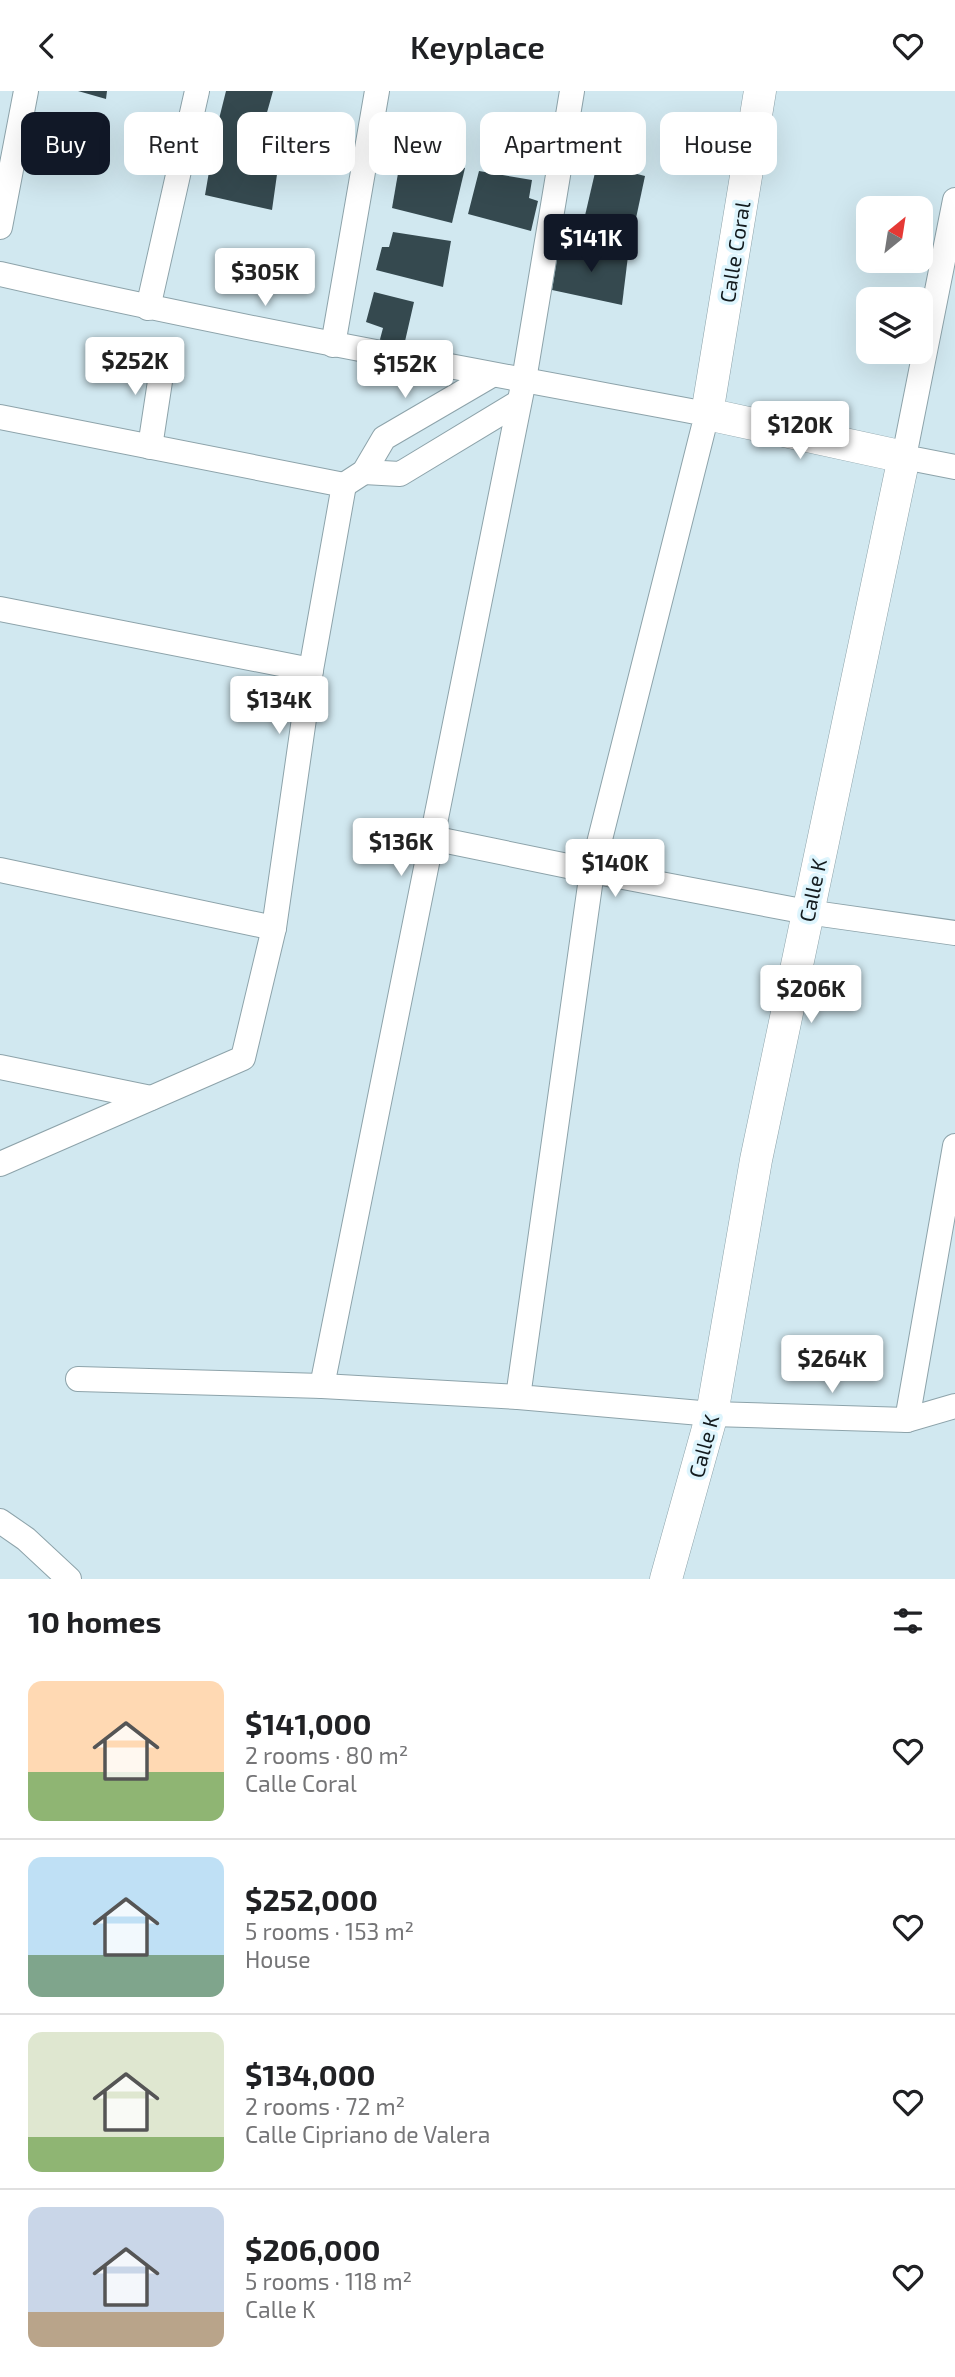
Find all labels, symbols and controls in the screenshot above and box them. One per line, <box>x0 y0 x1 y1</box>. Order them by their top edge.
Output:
icon: back <box>28 27 66 65</box>
text: Keyplace <box>410 27 545 65</box>
icon: heart <box>889 27 927 65</box>
chip: Buy <box>21 112 110 175</box>
chip: Rent <box>124 112 223 175</box>
chip: Filters <box>237 112 355 175</box>
chip: New <box>369 112 466 175</box>
chip: Apartment <box>480 112 646 175</box>
chip: House <box>660 112 777 175</box>
north arrow <box>856 196 933 273</box>
map controls <box>856 196 933 364</box>
street label: Calle Coral <box>714 199 754 304</box>
pin: $141K <box>542 215 640 274</box>
text: $141K <box>560 223 622 251</box>
pin: $305K <box>216 249 314 308</box>
text: $305K <box>231 257 299 285</box>
button: layers <box>856 287 933 364</box>
pin: $252K <box>86 337 184 397</box>
pin: $152K <box>356 341 454 400</box>
text: $252K <box>101 346 169 374</box>
text: $152K <box>373 349 437 377</box>
pin: $120K <box>751 401 849 461</box>
text: $120K <box>767 410 833 438</box>
pin: $134K <box>230 677 328 736</box>
text: $134K <box>246 685 312 713</box>
pin: $136K <box>352 819 450 878</box>
text: $136K <box>369 827 433 855</box>
pin: $140K <box>566 839 664 899</box>
text: $140K <box>581 848 649 876</box>
street label: Calle K <box>793 855 831 924</box>
pin: $206K <box>762 965 860 1025</box>
text: $206K <box>776 974 846 1002</box>
pin: $264K <box>783 1335 881 1395</box>
text: $264K <box>797 1344 867 1372</box>
street label: Calle K <box>683 1411 724 1480</box>
icon: filters <box>889 1602 927 1640</box>
text: 10 homes <box>28 1603 161 1639</box>
text: $141,000 <box>245 1705 371 1741</box>
icon: home <box>84 1709 168 1793</box>
icon: heart <box>889 1732 927 1770</box>
text: 2 rooms · 80 m² <box>245 1741 408 1769</box>
text: Calle Coral <box>245 1769 357 1797</box>
text: $252,000 <box>245 1881 378 1917</box>
icon: home <box>84 1885 168 1969</box>
icon: heart <box>889 1908 927 1946</box>
text: 5 rooms · 153 m² <box>245 1917 414 1945</box>
text: House <box>245 1945 311 1973</box>
text: $134,000 <box>245 2056 376 2092</box>
icon: home <box>84 2060 168 2144</box>
icon: heart <box>889 2083 927 2121</box>
text: 2 rooms · 72 m² <box>245 2092 405 2120</box>
text: Calle Cipriano de Valera <box>245 2120 490 2148</box>
text: $206,000 <box>245 2231 381 2267</box>
icon: home <box>84 2235 168 2319</box>
icon: heart <box>889 2258 927 2296</box>
text: 5 rooms · 118 m² <box>245 2267 412 2295</box>
text: Calle K <box>245 2295 315 2323</box>

